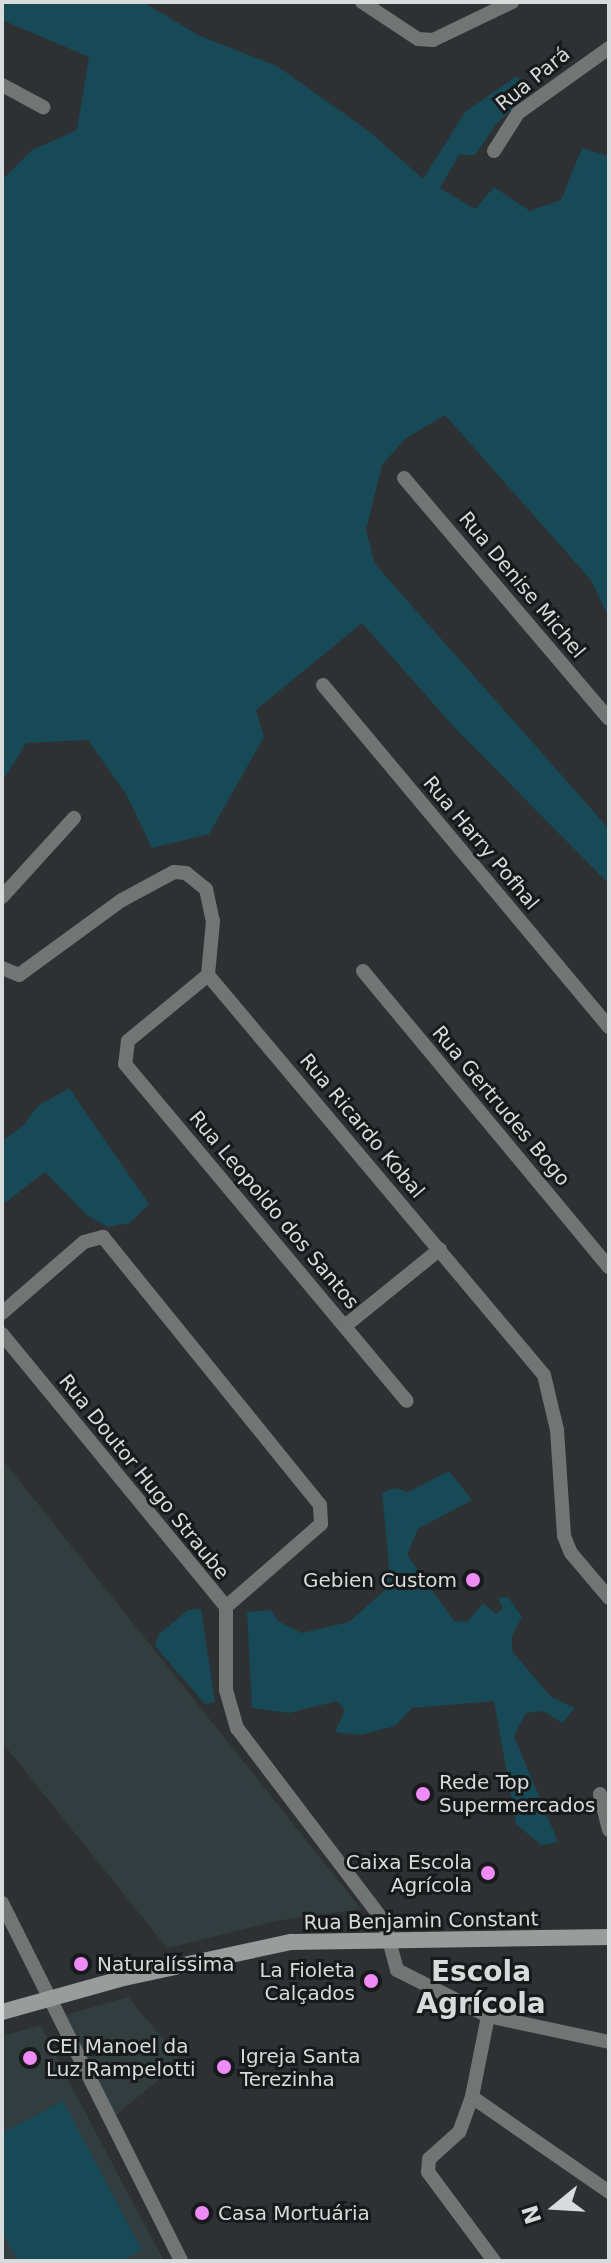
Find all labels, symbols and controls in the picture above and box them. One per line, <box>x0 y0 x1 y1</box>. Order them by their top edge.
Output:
street label: Rua Pará <box>491 42 575 116</box>
street label: Rua Denise Michel <box>454 507 590 663</box>
street label: Rua Harry Pofhal <box>418 771 544 915</box>
street label: Rua Gertrudes Bogo <box>427 1021 575 1191</box>
street label: Rua Ricardo Kobal <box>295 1049 429 1203</box>
street label: Rua Leopoldo dos Santos <box>184 1106 364 1314</box>
street label: Rua Doutor Hugo Straube <box>54 1370 234 1584</box>
place label: Gebien Custom <box>303 1568 457 1592</box>
marker: Gebien Custom <box>464 1571 482 1589</box>
place label: Rede Top Supermercados <box>439 1770 595 1817</box>
marker: Rede Top Supermercados <box>414 1785 432 1803</box>
place label: Caixa Escola Agrícola <box>346 1850 472 1897</box>
marker: Caixa Escola Agrícola <box>479 1864 497 1882</box>
street label: Rua Benjamin Constant <box>303 1907 539 1935</box>
place label: Naturalíssima <box>97 1952 234 1976</box>
marker: Naturalíssima <box>72 1955 90 1973</box>
district label: Escola Agrícola <box>416 1955 546 2021</box>
place label: La Fioleta Calçados <box>259 1958 355 2005</box>
marker: La Fioleta Calçados <box>362 1972 380 1990</box>
place label: CEI Manoel da Luz Rampelotti <box>46 2034 196 2081</box>
place label: Igreja Santa Terezinha <box>240 2044 361 2091</box>
marker: CEI Manoel da Luz Rampelotti <box>21 2049 39 2067</box>
marker: Igreja Santa Terezinha <box>215 2058 233 2076</box>
north arrow <box>515 2167 595 2247</box>
place label: Casa Mortuária <box>218 2201 370 2225</box>
text: N <box>517 2202 546 2227</box>
marker: Casa Mortuária <box>193 2204 211 2222</box>

